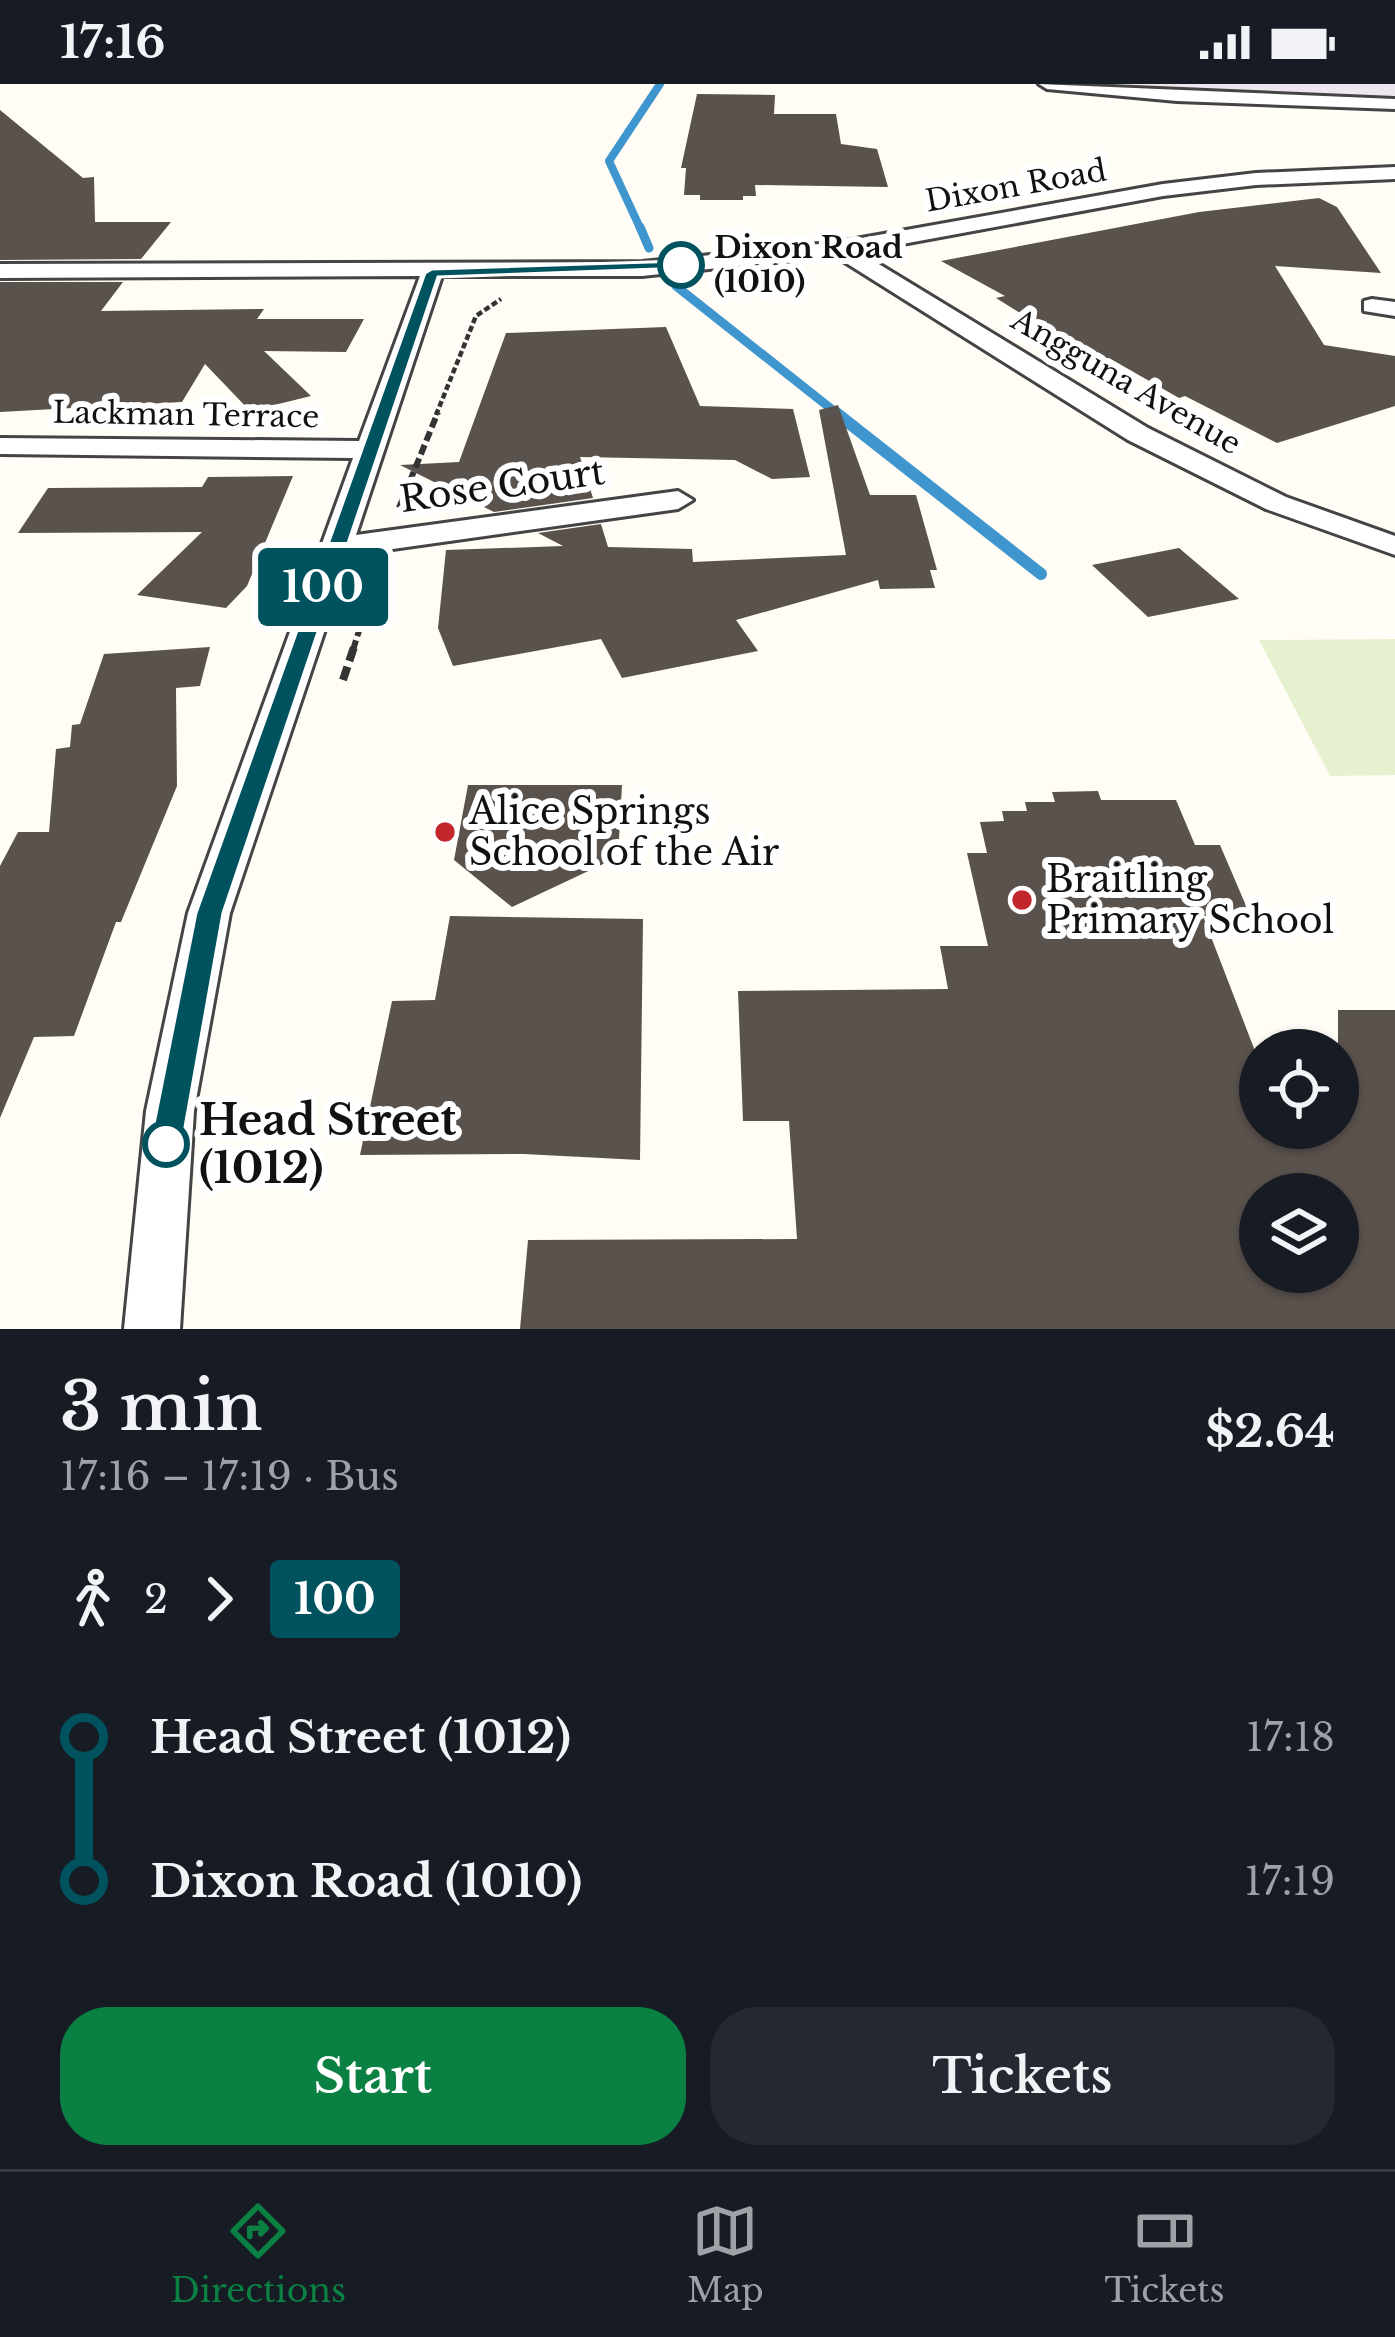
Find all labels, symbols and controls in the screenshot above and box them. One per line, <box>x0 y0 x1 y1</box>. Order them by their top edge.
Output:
text: 17:16 <box>60 14 166 70</box>
street label: Dixon Road <box>923 151 1109 220</box>
place label: Dixon Road (1010) <box>714 229 903 300</box>
marker: Dixon Road (1010) <box>659 243 703 287</box>
street label: Angguna Avenue <box>1004 300 1247 462</box>
street label: Lackman Terrace <box>52 394 320 435</box>
street label: Rose Court <box>397 449 608 522</box>
line badge: 100 <box>254 548 392 626</box>
text: 100 <box>282 561 364 613</box>
place label: Alice Springs School of the Air <box>468 789 779 875</box>
marker: Alice Springs School of the Air <box>432 819 458 845</box>
place label: Braitling Primary School <box>1046 857 1334 943</box>
marker: Braitling Primary School <box>1009 887 1035 913</box>
map controls <box>1239 1029 1359 1293</box>
button: locate <box>1239 1029 1359 1149</box>
place label: Head Street (1012) <box>199 1094 456 1194</box>
marker: Head Street (1012) <box>144 1122 188 1166</box>
button: layers <box>1239 1173 1359 1293</box>
text: 3 min <box>60 1366 263 1448</box>
text: $2.64 <box>1205 1403 1335 1459</box>
text: 17:16 – 17:19 · Bus <box>60 1452 399 1501</box>
icon: walk <box>60 1566 126 1632</box>
icon: forward <box>186 1566 252 1632</box>
text: 100 <box>294 1573 376 1625</box>
text: 2 <box>144 1575 168 1624</box>
text: Head Street (1012) <box>150 1709 571 1765</box>
text: 17:18 <box>1246 1713 1335 1762</box>
text: Dixon Road (1010) <box>150 1853 582 1909</box>
text: 17:19 <box>1244 1857 1335 1906</box>
button: Start <box>60 2007 686 2145</box>
button: Tickets <box>710 2007 1335 2145</box>
tab: Directions <box>171 2198 346 2311</box>
tab: Map <box>687 2198 764 2311</box>
tab: Tickets <box>1105 2198 1225 2311</box>

